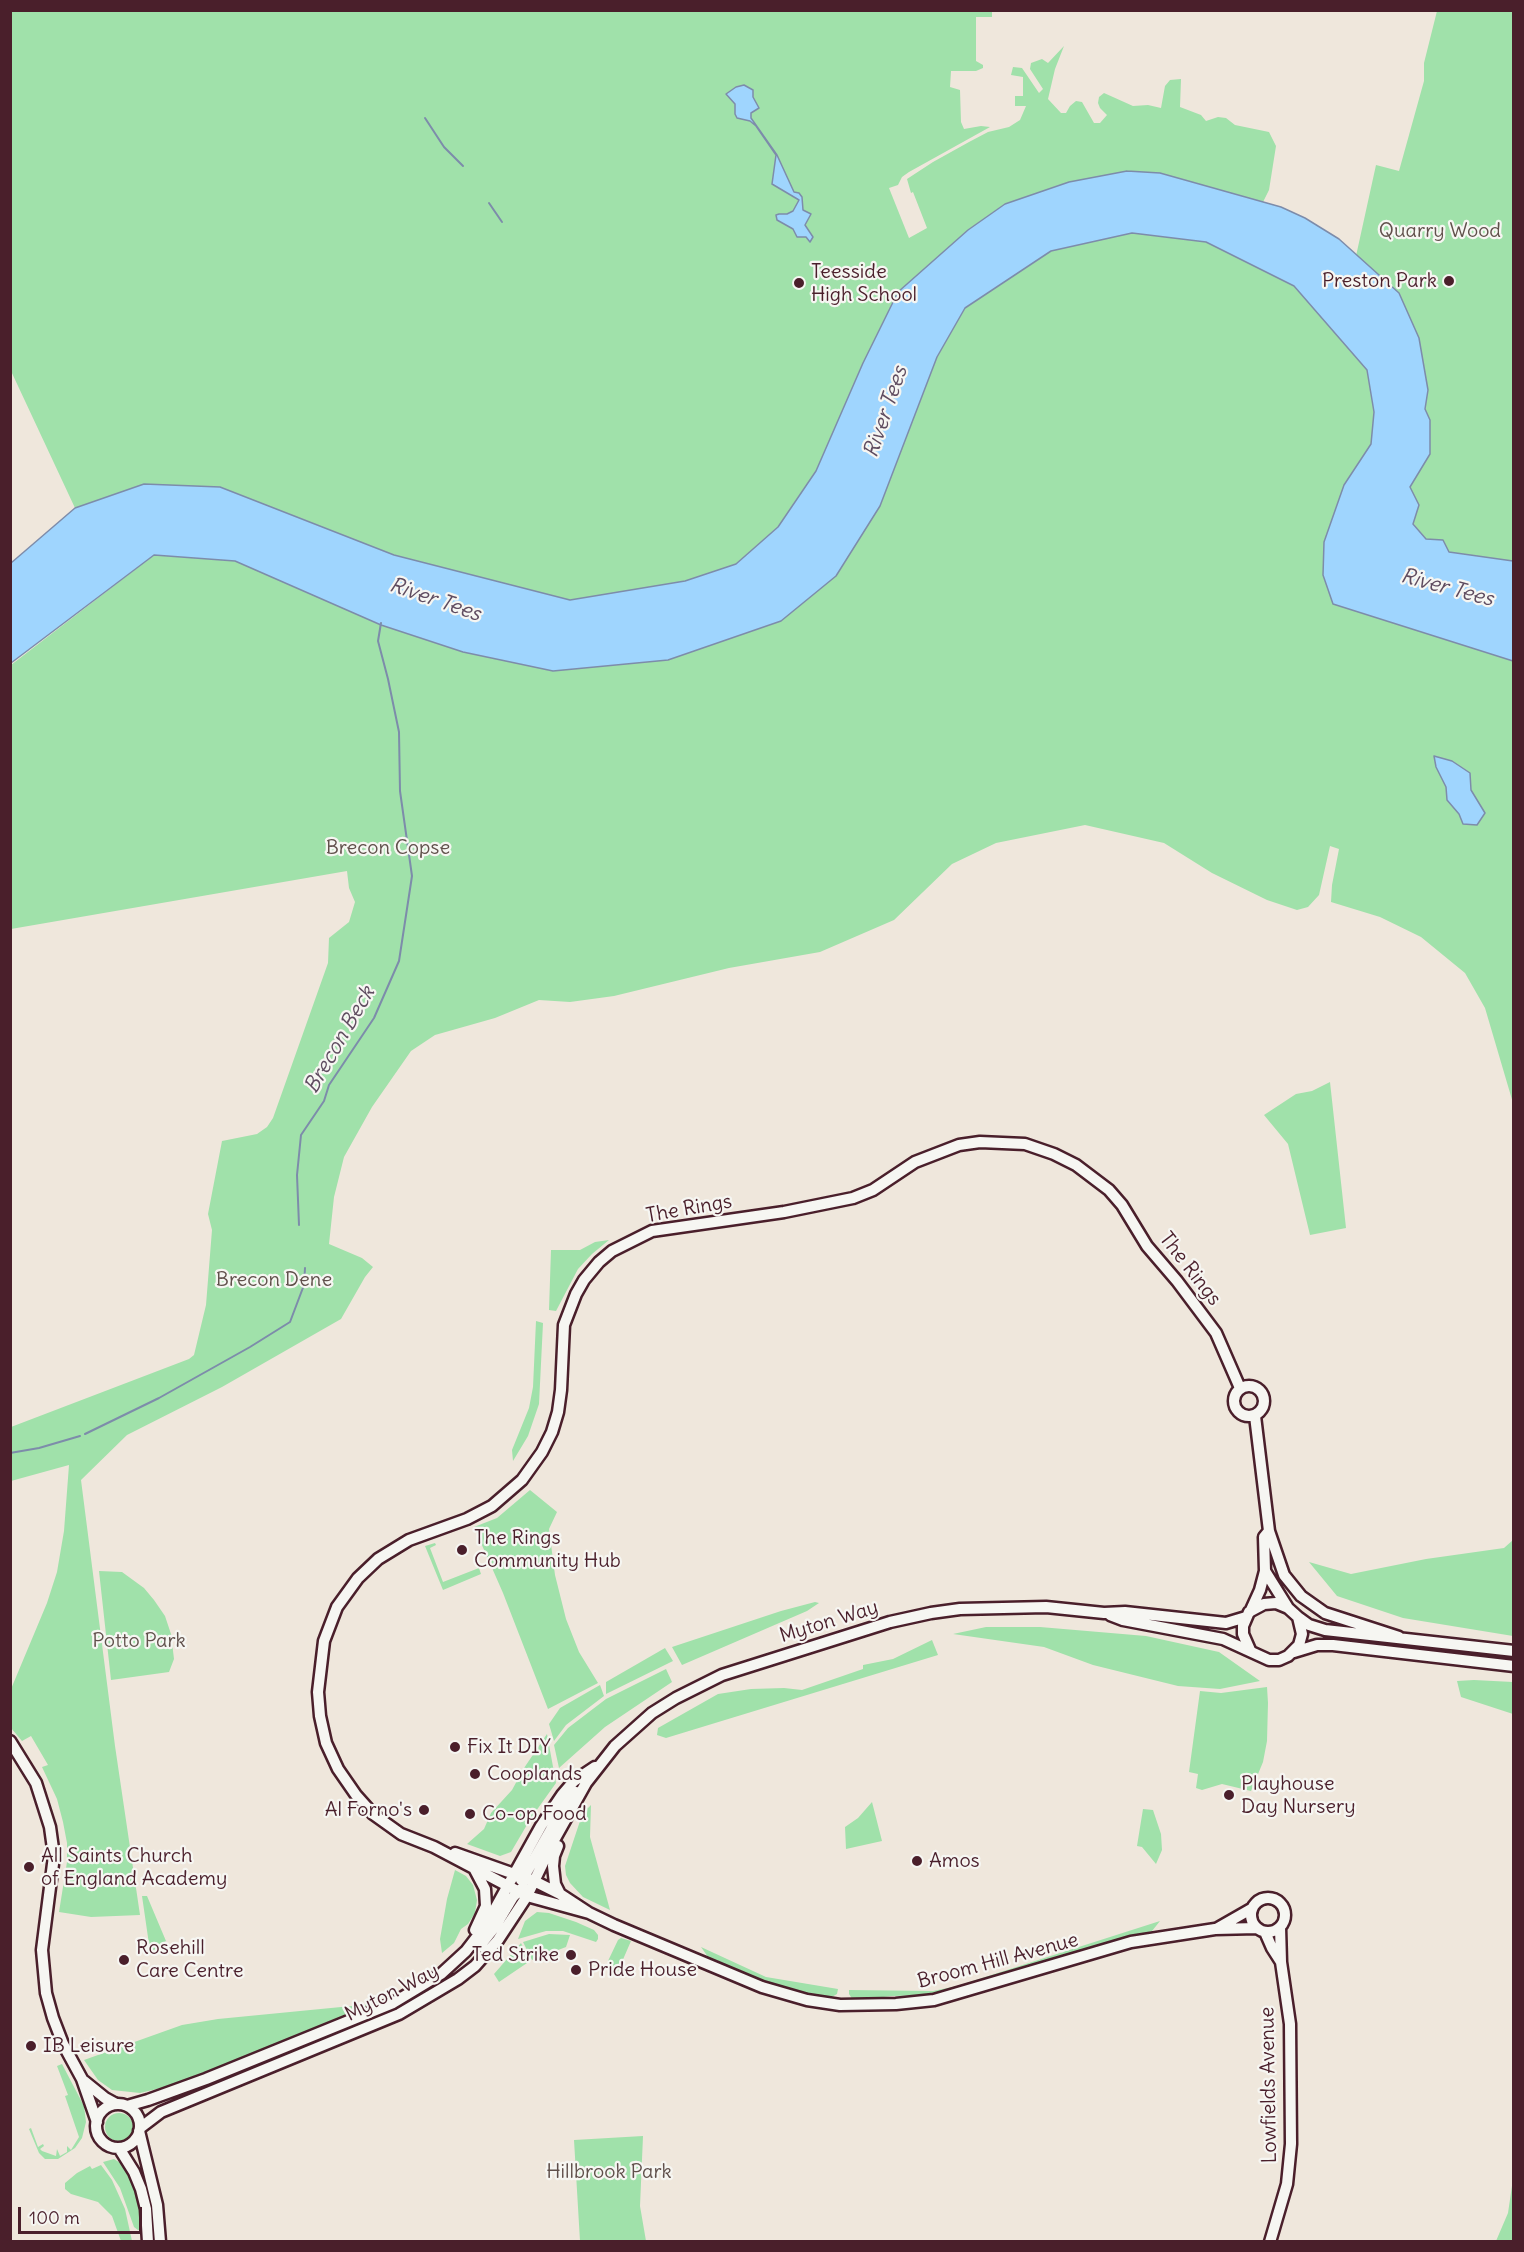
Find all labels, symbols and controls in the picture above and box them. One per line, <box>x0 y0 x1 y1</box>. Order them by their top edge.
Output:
park label: Quarry Wood <box>1379 219 1501 243</box>
place label: Teesside High School <box>811 260 917 307</box>
place label: Preston Park <box>1322 269 1437 293</box>
marker: Preston Park <box>1442 274 1456 288</box>
marker: Teesside High School <box>792 276 806 290</box>
water label: River Tees <box>859 363 913 461</box>
water label: River Tees <box>1398 564 1496 612</box>
water label: River Tees <box>386 573 484 627</box>
park label: Brecon Copse <box>326 836 450 860</box>
water label: Brecon Beck <box>299 982 381 1098</box>
street label: The Rings <box>644 1190 734 1228</box>
street label: The Rings <box>1154 1227 1226 1311</box>
park label: Brecon Dene <box>216 1268 332 1292</box>
place label: The Rings Community Hub <box>474 1526 621 1573</box>
marker: The Rings Community Hub <box>455 1543 469 1557</box>
street label: Myton Way <box>777 1596 881 1648</box>
park label: Potto Park <box>92 1629 186 1653</box>
place label: Fix It DIY <box>467 1735 551 1759</box>
marker: Fix It DIY <box>448 1740 462 1754</box>
place label: Cooplands <box>487 1762 582 1786</box>
marker: Cooplands <box>468 1767 482 1781</box>
place label: Playhouse Day Nursery <box>1241 1772 1356 1819</box>
marker: Playhouse Day Nursery <box>1222 1788 1236 1802</box>
place label: Al Forno's <box>325 1798 412 1822</box>
place label: Co-op Food <box>482 1802 587 1826</box>
marker: Al Forno's <box>417 1803 431 1817</box>
marker: Co-op Food <box>463 1807 477 1821</box>
place label: All Saints Church of England Academy <box>41 1844 227 1891</box>
place label: Amos <box>929 1849 980 1873</box>
marker: Amos <box>910 1854 924 1868</box>
marker: All Saints Church of England Academy <box>22 1860 36 1874</box>
street label: Broom Hill Avenue <box>915 1928 1081 1994</box>
place label: Rosehill Care Centre <box>136 1936 243 1983</box>
place label: Ted Strike <box>472 1943 559 1967</box>
marker: Ted Strike <box>564 1948 578 1962</box>
marker: Rosehill Care Centre <box>117 1953 131 1967</box>
place label: Pride House <box>588 1958 697 1982</box>
street label: Myton Way <box>341 1959 443 2027</box>
marker: Pride House <box>569 1963 583 1977</box>
street label: Lowfields Avenue <box>1256 2007 1282 2163</box>
place label: IB Leisure <box>43 2034 134 2058</box>
marker: IB Leisure <box>24 2039 38 2053</box>
park label: Hillbrook Park <box>546 2160 672 2184</box>
scale bar <box>21 2195 146 2233</box>
text: 100 m <box>29 2206 80 2229</box>

